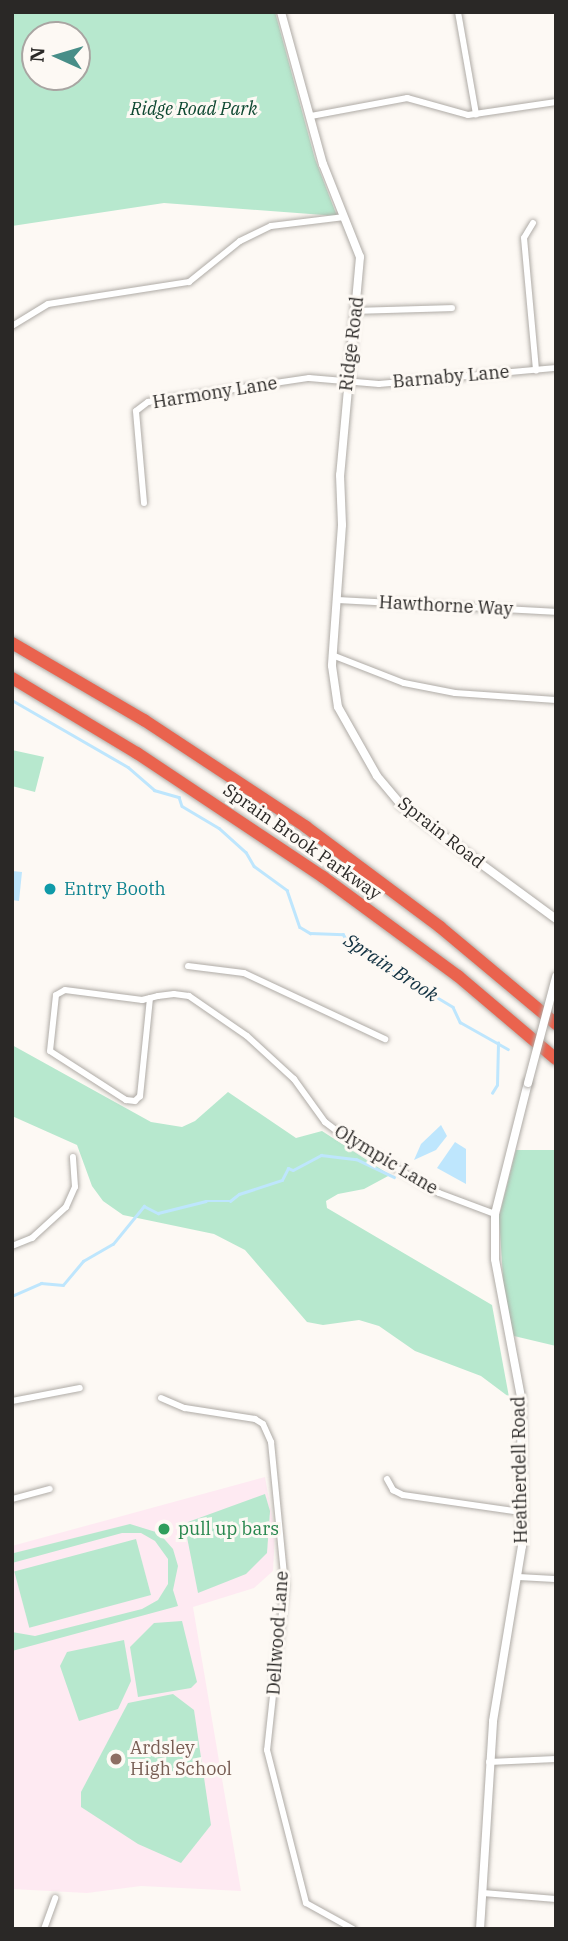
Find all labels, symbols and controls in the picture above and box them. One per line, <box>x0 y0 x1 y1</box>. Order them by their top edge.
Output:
north arrow <box>21 21 91 91</box>
text: N <box>25 46 50 63</box>
park label: Ridge Road Park <box>130 98 258 120</box>
street label: Ridge Road <box>335 295 369 393</box>
street label: Barnaby Lane <box>392 361 510 393</box>
street label: Harmony Lane <box>151 372 279 414</box>
street label: Hawthorne Way <box>378 592 514 620</box>
street label: Sprain Brook Parkway <box>219 779 385 905</box>
street label: Sprain Road <box>394 793 488 873</box>
place label: Entry Booth <box>64 878 166 900</box>
marker: Entry Booth <box>42 881 58 897</box>
water label: Sprain Brook <box>340 929 442 1007</box>
street label: Olympic Lane <box>330 1121 442 1199</box>
street label: Heatherdell Road <box>508 1396 532 1544</box>
place label: pull up bars <box>178 1518 279 1540</box>
marker: pull up bars <box>156 1521 172 1537</box>
street label: Dellwood Lane <box>263 1570 293 1696</box>
place label: Ardsley High School <box>130 1738 232 1780</box>
marker: Ardsley High School <box>108 1751 124 1767</box>

